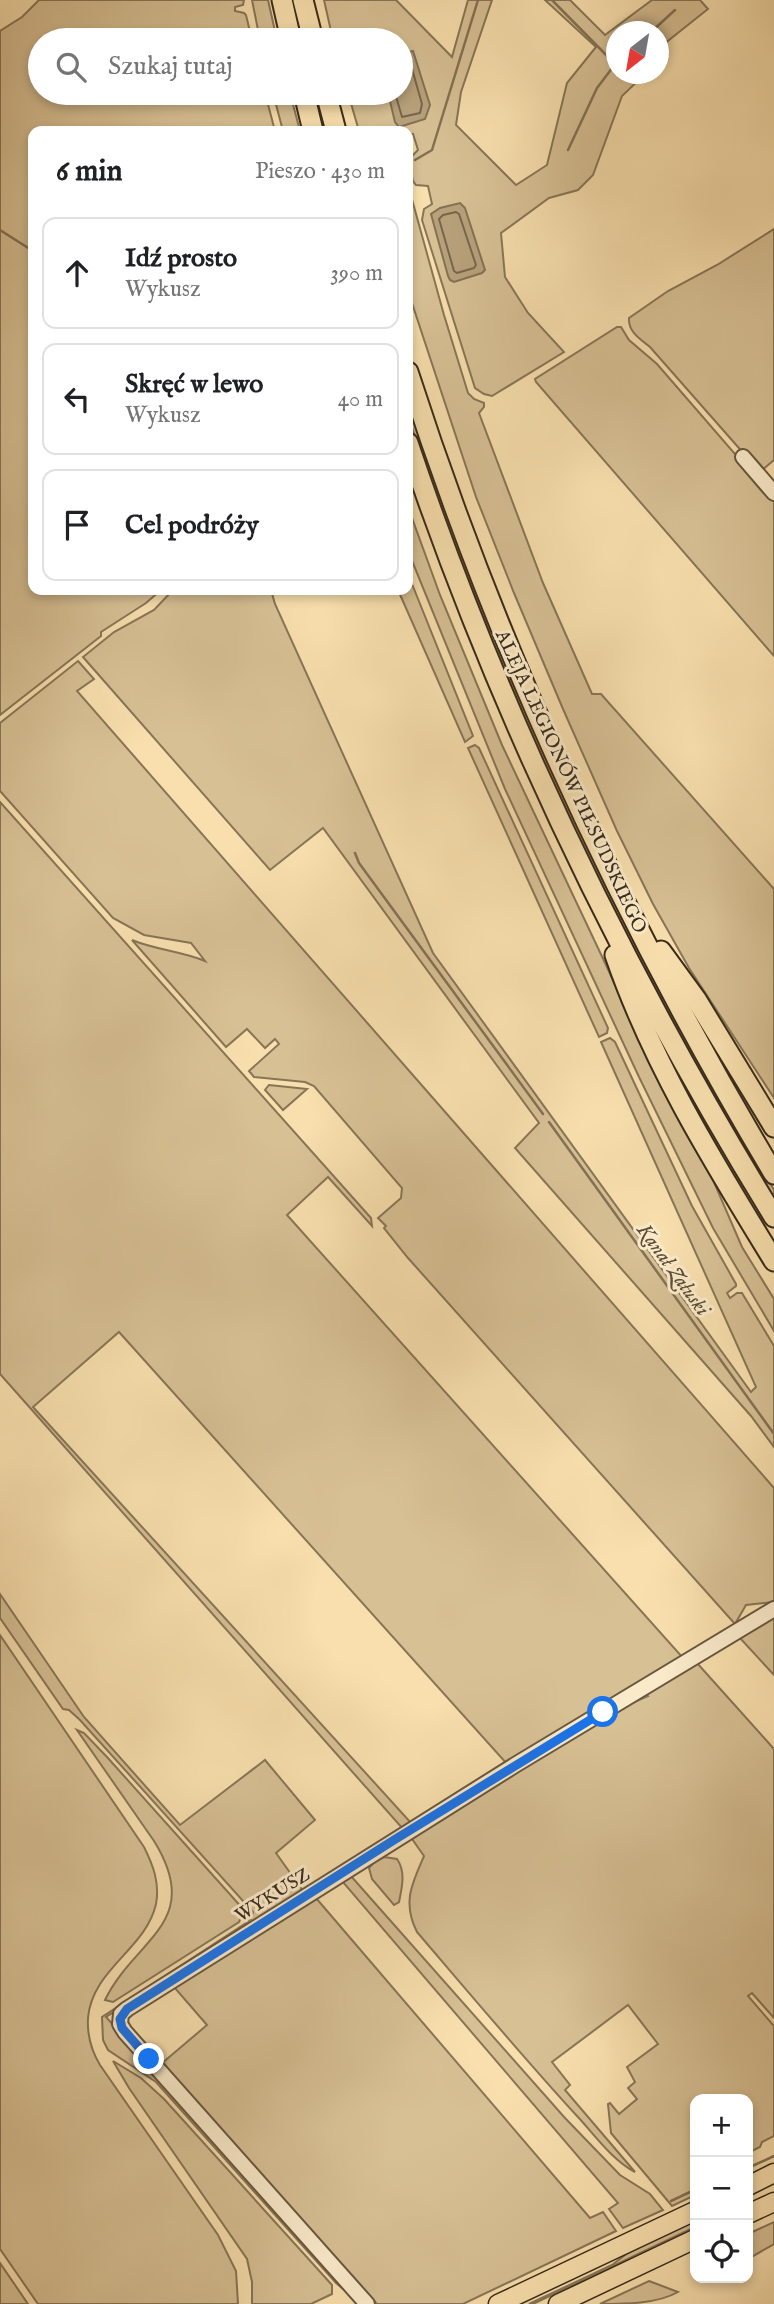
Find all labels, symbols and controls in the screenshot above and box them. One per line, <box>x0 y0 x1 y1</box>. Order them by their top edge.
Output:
north arrow <box>606 21 669 84</box>
search box <box>28 28 413 105</box>
icon: search <box>52 48 90 86</box>
text: Szukaj tutaj <box>108 50 233 83</box>
text: 6 min <box>56 153 122 191</box>
text: Pieszo · 430 m <box>255 157 385 186</box>
text: Idź prosto <box>125 242 237 275</box>
icon: ahead <box>58 254 96 292</box>
text: 390 m <box>330 259 383 288</box>
text: Wykusz <box>125 275 201 304</box>
text: Skręć w lewo <box>125 368 263 401</box>
icon: left <box>58 380 96 418</box>
text: 40 m <box>338 385 383 414</box>
text: Wykusz <box>125 401 201 430</box>
icon: arrive <box>58 506 96 544</box>
text: Cel podróży <box>125 509 259 542</box>
street label: ALEJA LEGIONÓW PIŁSUDSKIEGO <box>489 625 652 938</box>
water label: Kanał Załuski <box>630 1217 717 1323</box>
route start <box>587 1696 618 1727</box>
street label: WYKUSZ <box>231 1863 315 1928</box>
route end <box>133 2043 164 2074</box>
map controls <box>690 2094 753 2283</box>
button: + <box>690 2094 753 2157</box>
button: − <box>690 2157 753 2220</box>
button: locate <box>690 2220 753 2283</box>

